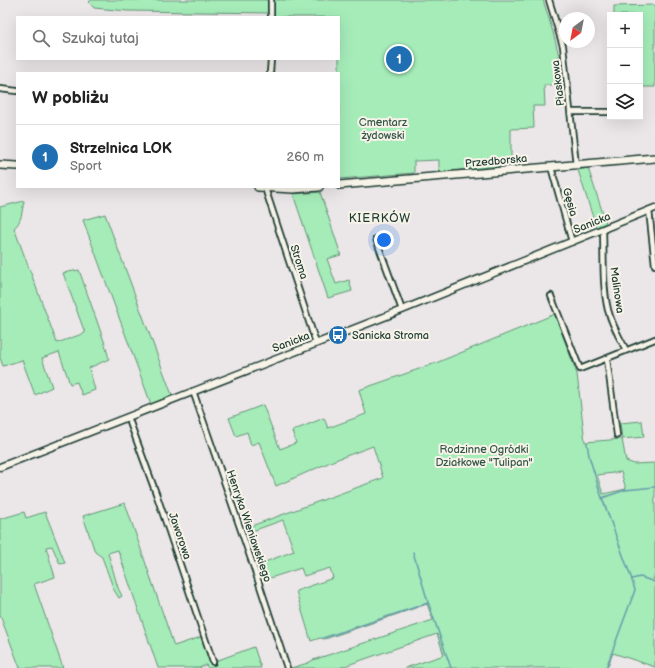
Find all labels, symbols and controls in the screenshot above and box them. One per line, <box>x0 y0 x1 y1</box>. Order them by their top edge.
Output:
north arrow <box>559 12 595 48</box>
map controls <box>607 12 643 120</box>
button: + <box>607 12 643 48</box>
search box <box>16 16 340 60</box>
icon: search <box>30 27 52 49</box>
text: Szukaj tutaj <box>62 29 139 48</box>
pin: 1 <box>386 44 412 74</box>
button: − <box>607 48 643 84</box>
street label: Piaskowa <box>549 59 567 107</box>
button: layers <box>607 84 643 120</box>
text: W pobliżu <box>32 88 109 108</box>
park label: Cmentarz żydowski <box>359 116 408 142</box>
text: Strzelnica LOK <box>70 139 172 158</box>
text: 1 <box>42 149 48 165</box>
text: 260 m <box>286 149 324 165</box>
street label: Przedborska <box>464 152 528 170</box>
text: Sport <box>70 158 102 174</box>
street label: Gęsia <box>560 186 580 218</box>
district label: KIERKÓW <box>349 209 411 226</box>
street label: Sanicka <box>572 210 612 236</box>
your location <box>374 230 394 250</box>
street label: Stroma <box>287 243 311 281</box>
street label: Malinowa <box>607 266 627 314</box>
bus stop icon: Sanicka Stroma <box>327 324 349 346</box>
street label: Sanicka <box>270 329 312 355</box>
place label: Sanicka Stroma <box>352 329 429 342</box>
park label: Rodzinne Ogródki Działkowe "Tulipan" <box>435 443 533 469</box>
street label: Henryka Wieniawskiego <box>224 468 274 584</box>
street label: Jaworowa <box>166 511 194 561</box>

